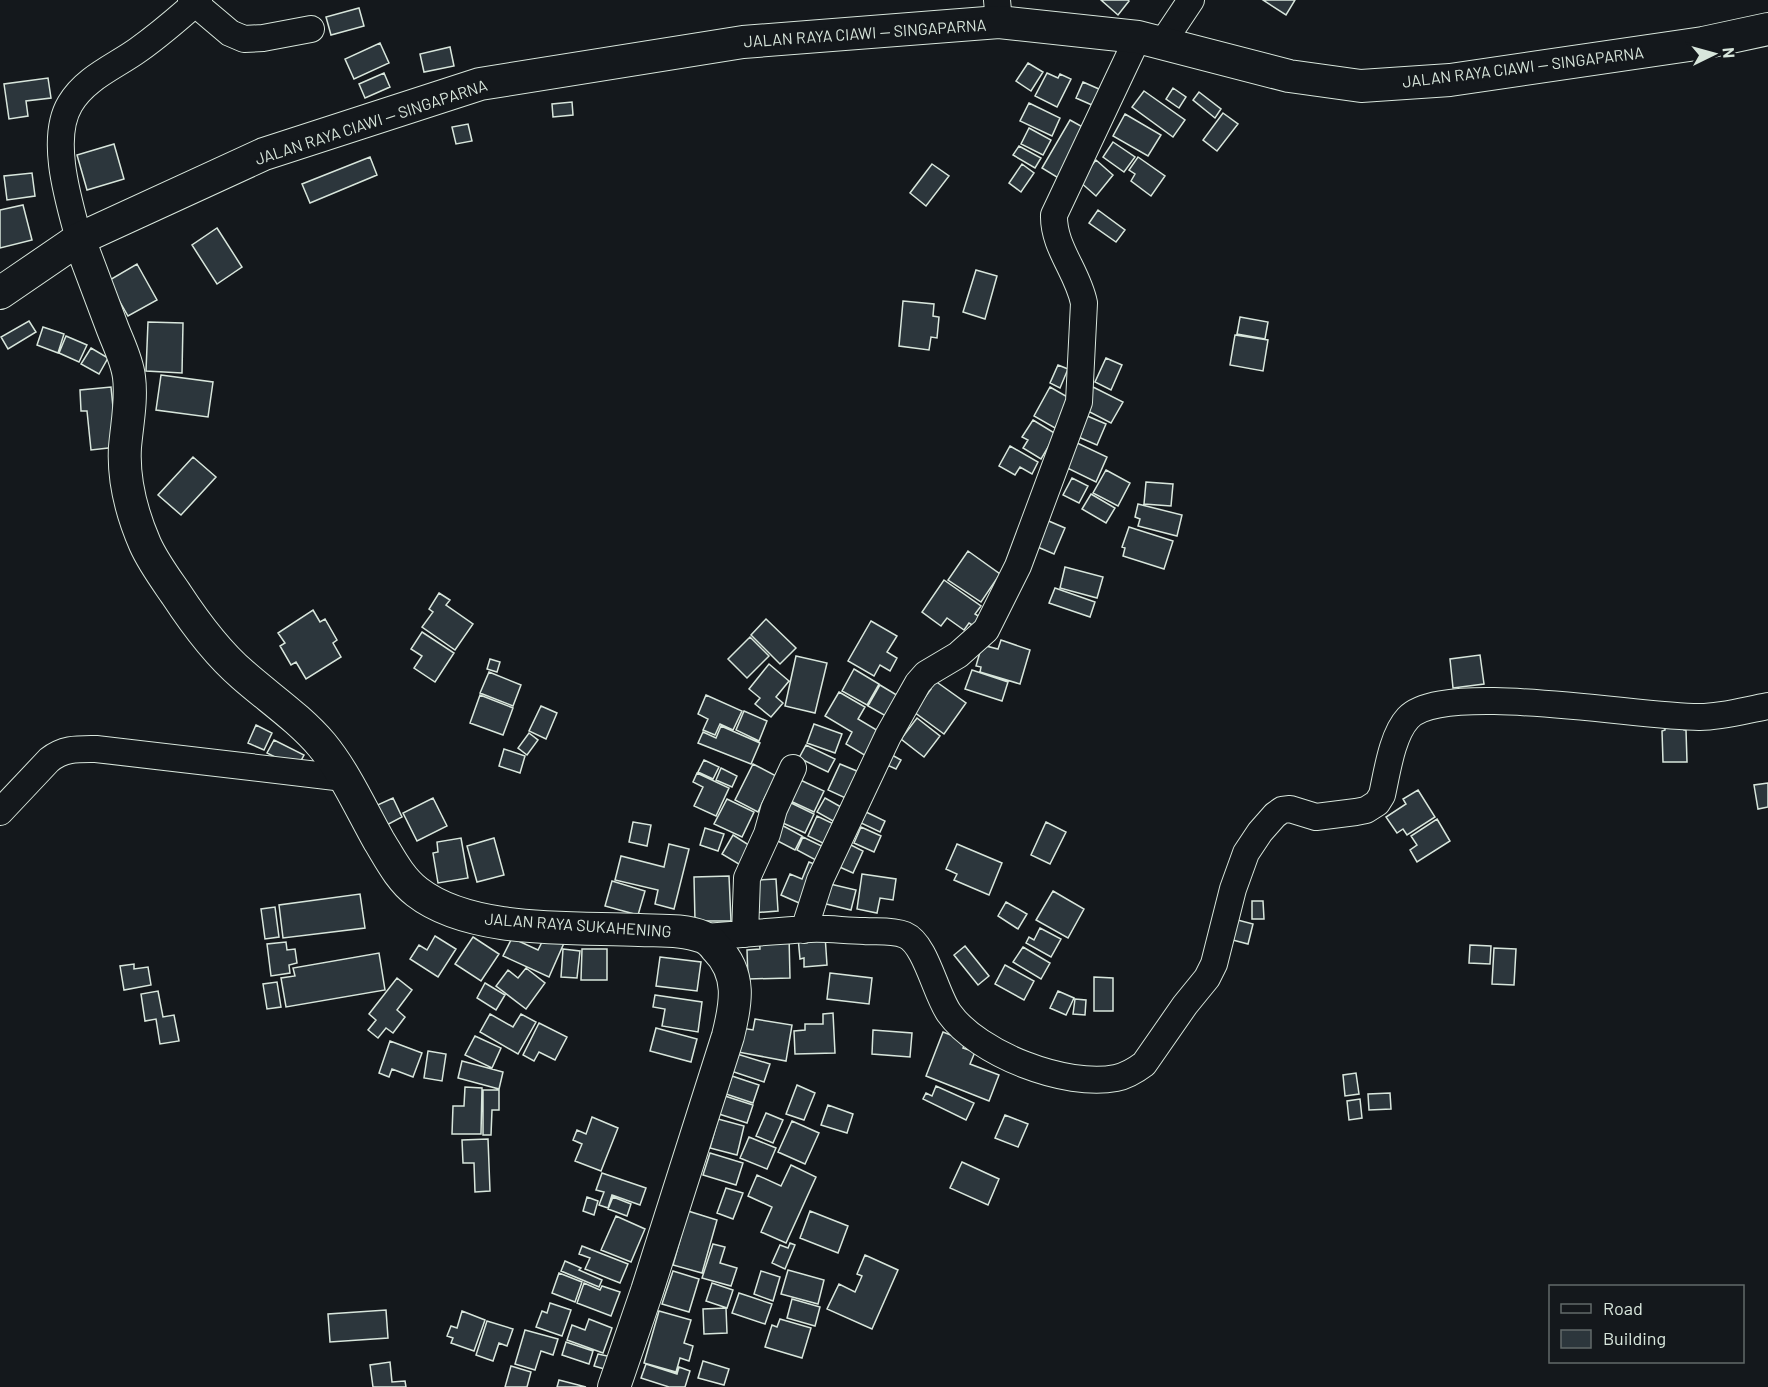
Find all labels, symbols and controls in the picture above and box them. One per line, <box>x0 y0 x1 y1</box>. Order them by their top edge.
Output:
street label: JALAN RAYA CIAWI — SINGAPARNA <box>743 15 987 50</box>
north arrow <box>1684 24 1744 84</box>
street label: JALAN RAYA CIAWI — SINGAPARNA <box>1401 42 1645 91</box>
text: N <box>1720 47 1739 59</box>
street label: JALAN RAYA CIAWI — SINGAPARNA <box>252 75 490 168</box>
street label: JALAN RAYA SUKAHENING <box>484 908 672 941</box>
legend <box>1549 1285 1744 1363</box>
text: Road <box>1603 1297 1643 1319</box>
text: Building <box>1603 1327 1666 1349</box>

